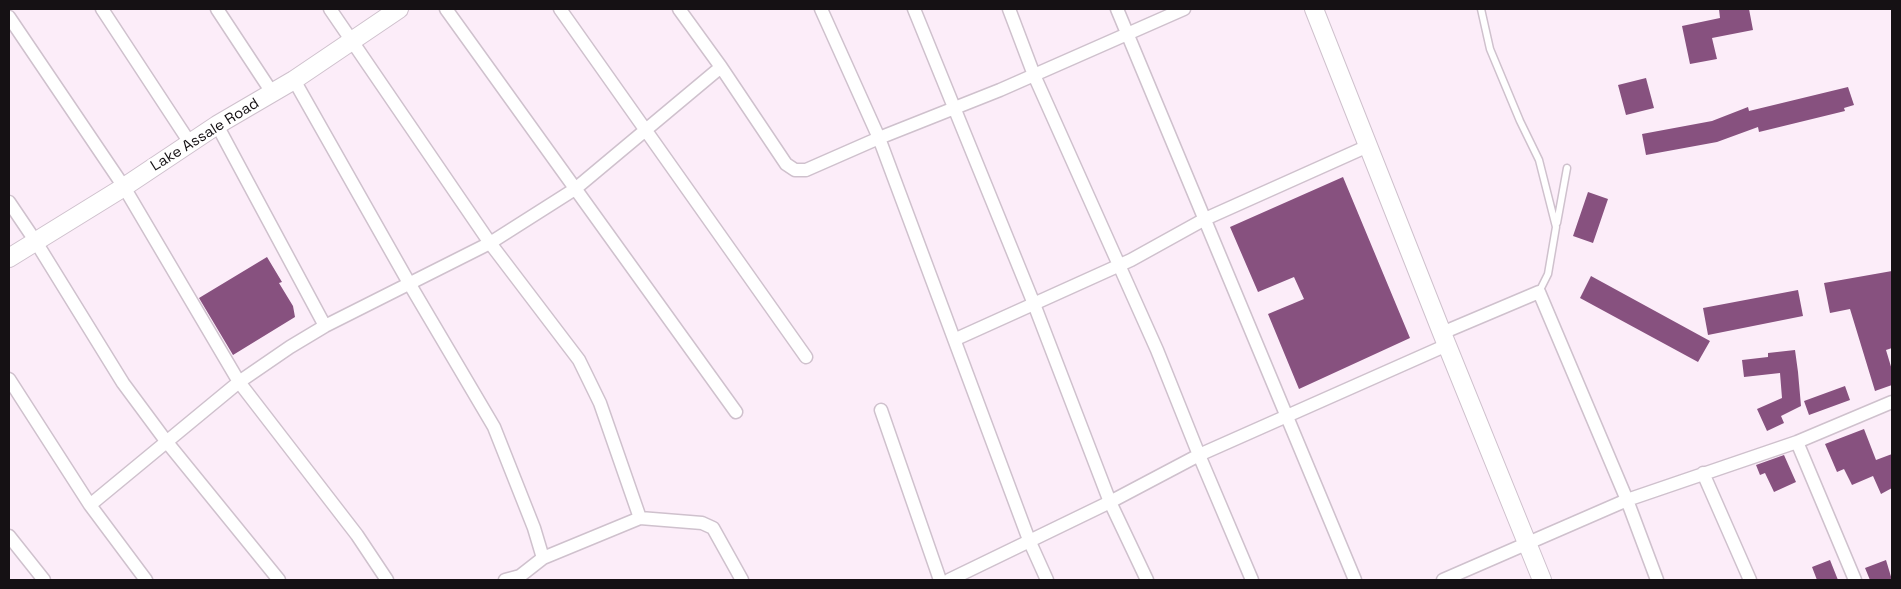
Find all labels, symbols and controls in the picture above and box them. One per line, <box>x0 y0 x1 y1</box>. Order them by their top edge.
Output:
street label: Lake Assale Road <box>148 94 262 176</box>

